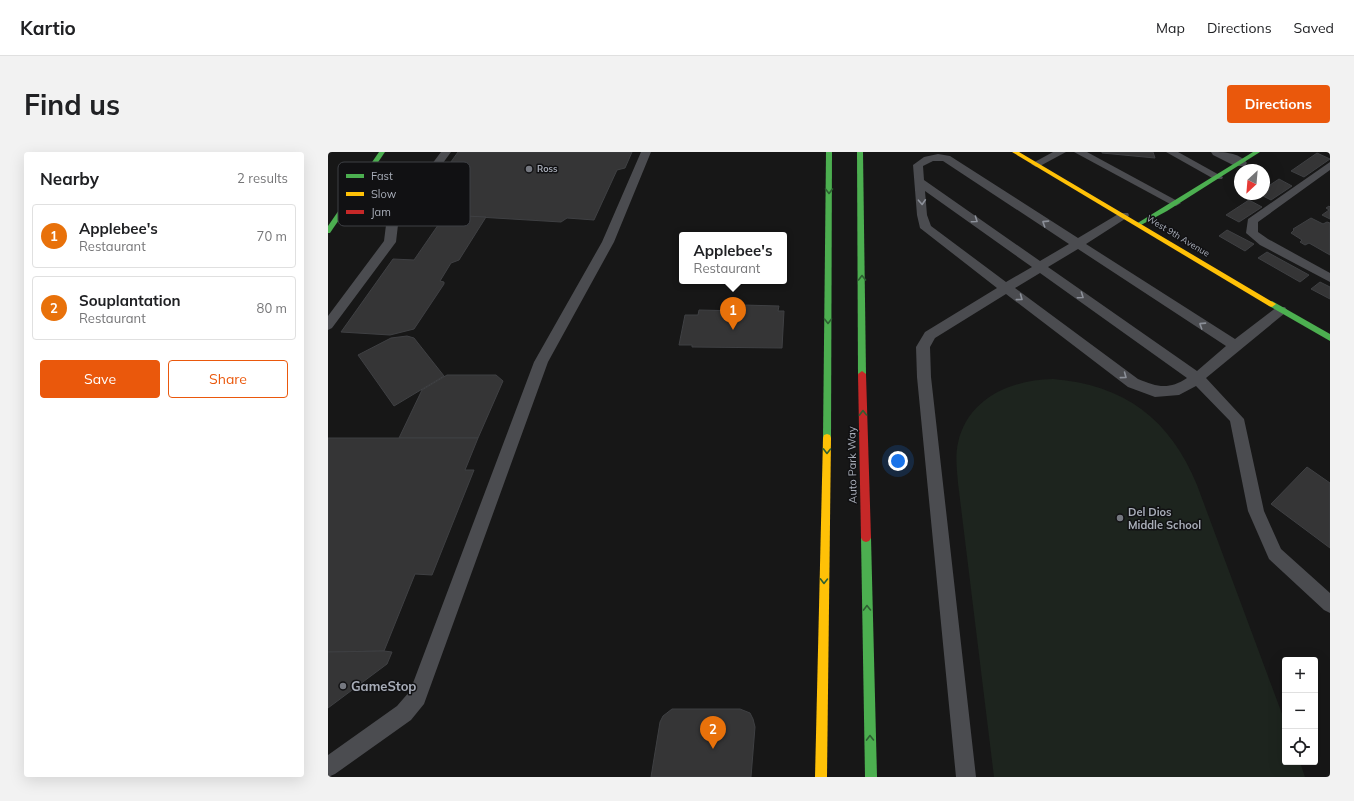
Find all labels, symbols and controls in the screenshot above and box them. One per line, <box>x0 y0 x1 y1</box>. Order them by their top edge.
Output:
text: Kartio <box>20 16 76 40</box>
text: Map <box>1156 19 1185 37</box>
text: Directions <box>1207 19 1272 37</box>
text: Saved <box>1294 19 1334 37</box>
button: Directions <box>1227 85 1330 123</box>
text: Find us <box>24 87 120 122</box>
legend <box>338 162 470 226</box>
place label: Ross <box>537 163 558 174</box>
marker: Ross <box>524 164 534 174</box>
north arrow <box>1234 164 1270 200</box>
text: Nearby <box>40 168 99 189</box>
text: Fast <box>371 169 393 183</box>
text: 2 results <box>237 170 288 186</box>
text: Slow <box>371 187 397 201</box>
one-way arrow <box>825 188 833 194</box>
one-way arrow <box>917 199 926 205</box>
text: Jam <box>371 205 391 219</box>
street label: West 9th Avenue <box>1145 212 1212 259</box>
one-way arrow <box>971 216 978 223</box>
text: Applebee's <box>79 219 158 238</box>
one-way arrow <box>1042 220 1049 227</box>
text: 1 <box>50 228 58 244</box>
text: 70 m <box>257 228 287 244</box>
popup <box>679 232 787 284</box>
text: Restaurant <box>79 238 146 254</box>
text: Applebee's <box>694 241 772 260</box>
text: Restaurant <box>694 260 760 276</box>
one-way arrow <box>858 275 866 281</box>
text: Souplantation <box>79 291 181 310</box>
one-way arrow <box>1077 291 1084 299</box>
one-way arrow <box>1016 293 1023 301</box>
pin: 1 <box>720 297 746 330</box>
text: 2 <box>50 300 58 316</box>
text: 80 m <box>257 300 287 316</box>
text: Restaurant <box>79 310 146 326</box>
one-way arrow <box>824 318 832 324</box>
one-way arrow <box>1199 322 1206 330</box>
button: Save <box>40 360 160 398</box>
button: Share <box>168 360 288 398</box>
one-way arrow <box>1120 371 1127 379</box>
one-way arrow <box>859 410 867 416</box>
street label: Auto Park Way <box>844 426 860 504</box>
one-way arrow <box>822 448 831 454</box>
your location <box>888 451 908 471</box>
place label: Del Dios Middle School <box>1128 505 1201 532</box>
marker: Del Dios Middle School <box>1115 513 1125 523</box>
one-way arrow <box>820 578 828 584</box>
one-way arrow <box>863 605 871 611</box>
map controls <box>1282 657 1318 765</box>
button: + <box>1282 657 1318 693</box>
place label: GameStop <box>351 678 416 694</box>
marker: GameStop <box>338 681 348 691</box>
button: − <box>1282 693 1318 729</box>
pin: 2 <box>700 716 726 749</box>
button: locate <box>1282 729 1318 765</box>
one-way arrow <box>866 735 874 741</box>

